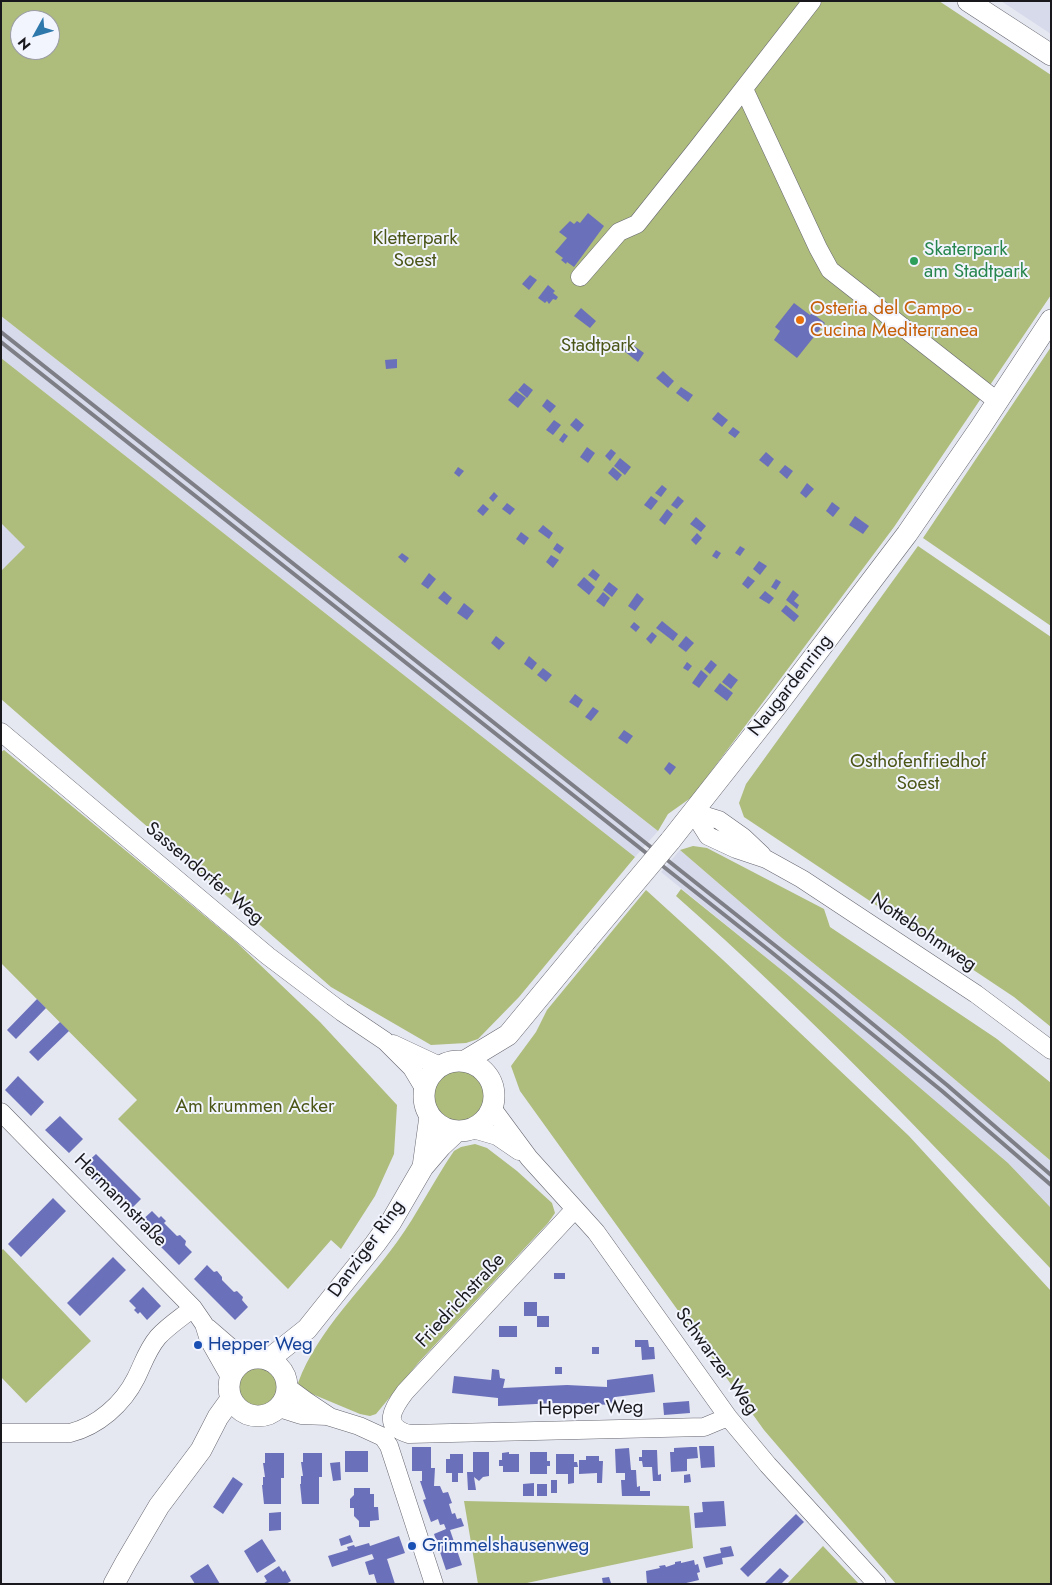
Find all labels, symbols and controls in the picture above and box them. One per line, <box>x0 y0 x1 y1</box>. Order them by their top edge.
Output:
north arrow <box>10 10 60 60</box>
text: N <box>13 33 35 54</box>
park label: Kletterpark Soest <box>372 228 458 272</box>
place label: Skaterpark am Stadtpark <box>924 239 1028 283</box>
marker: Skaterpark am Stadtpark <box>908 255 920 267</box>
place label: Osteria del Campo - Cucina Mediterranea <box>810 298 978 342</box>
marker: Osteria del Campo - Cucina Mediterranea <box>794 314 806 326</box>
park label: Stadtpark <box>561 335 635 357</box>
street label: Naugardenring <box>744 630 838 742</box>
park label: Osthofenfriedhof Soest <box>850 751 986 795</box>
street label: Sassendorfer Weg <box>140 818 268 930</box>
street label: Nottebohmweg <box>866 889 980 977</box>
park label: Am krummen Acker <box>175 1096 335 1118</box>
street label: Hermannstraße <box>69 1150 171 1252</box>
street label: Danziger Ring <box>324 1196 410 1302</box>
street label: Friedrichstraße <box>412 1249 510 1353</box>
street label: Schwarzer Weg <box>669 1304 763 1420</box>
place label: Hepper Weg <box>208 1334 313 1356</box>
marker: Hepper Weg <box>192 1339 204 1351</box>
street label: Hepper Weg <box>538 1397 644 1421</box>
place label: Grimmelshausenweg <box>422 1535 589 1557</box>
marker: Grimmelshausenweg <box>406 1540 418 1552</box>

